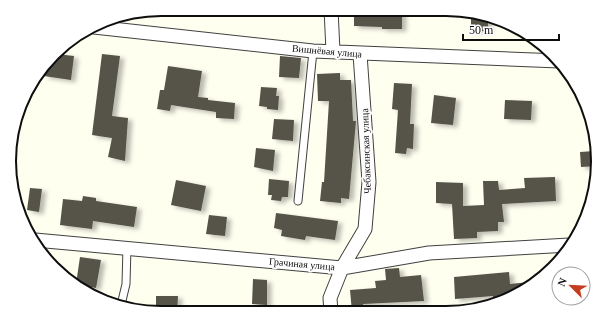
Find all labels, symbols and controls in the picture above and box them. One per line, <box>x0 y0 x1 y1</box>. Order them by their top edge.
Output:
scale bar <box>463 16 559 42</box>
text: 50 m <box>469 23 494 37</box>
street label: Вишнёвая улица <box>291 42 363 60</box>
street label: Чебаксинская улица <box>359 107 373 194</box>
street label: Грачиная улица <box>269 256 336 272</box>
north arrow <box>551 266 591 306</box>
text: N <box>555 276 569 288</box>

